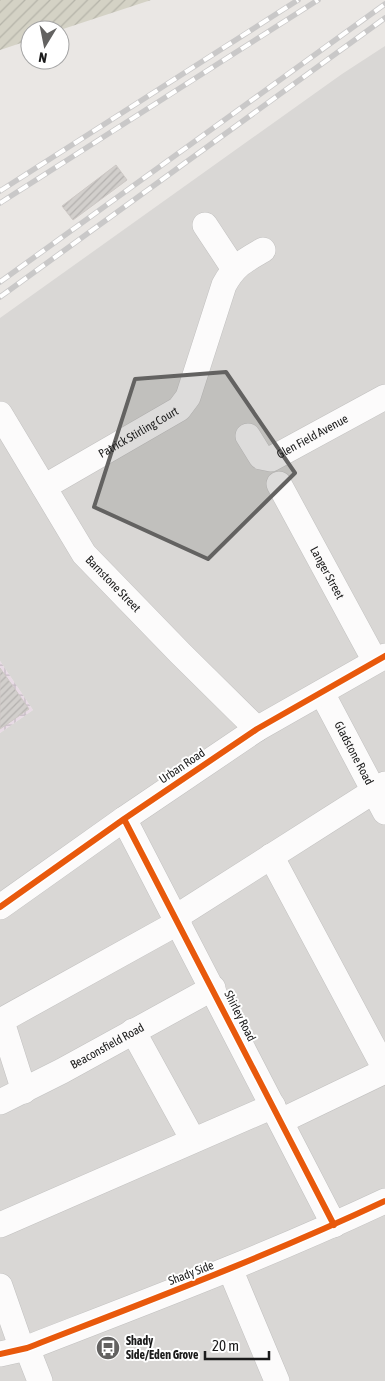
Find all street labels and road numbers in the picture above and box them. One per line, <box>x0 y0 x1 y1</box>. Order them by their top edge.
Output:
street label: Patrick Stirling Court <box>96 404 181 461</box>
street label: Glen Field Avenue <box>274 411 350 462</box>
street label: Langer Street <box>307 544 347 602</box>
street label: Barnstone Street <box>83 553 144 615</box>
street label: Gladstone Road <box>331 719 376 787</box>
street label: Urban Road <box>156 746 208 786</box>
street label: Shirley Road <box>221 988 259 1044</box>
street label: Beaconsfield Road <box>68 1020 147 1072</box>
street label: Shady Side <box>166 1258 216 1288</box>

